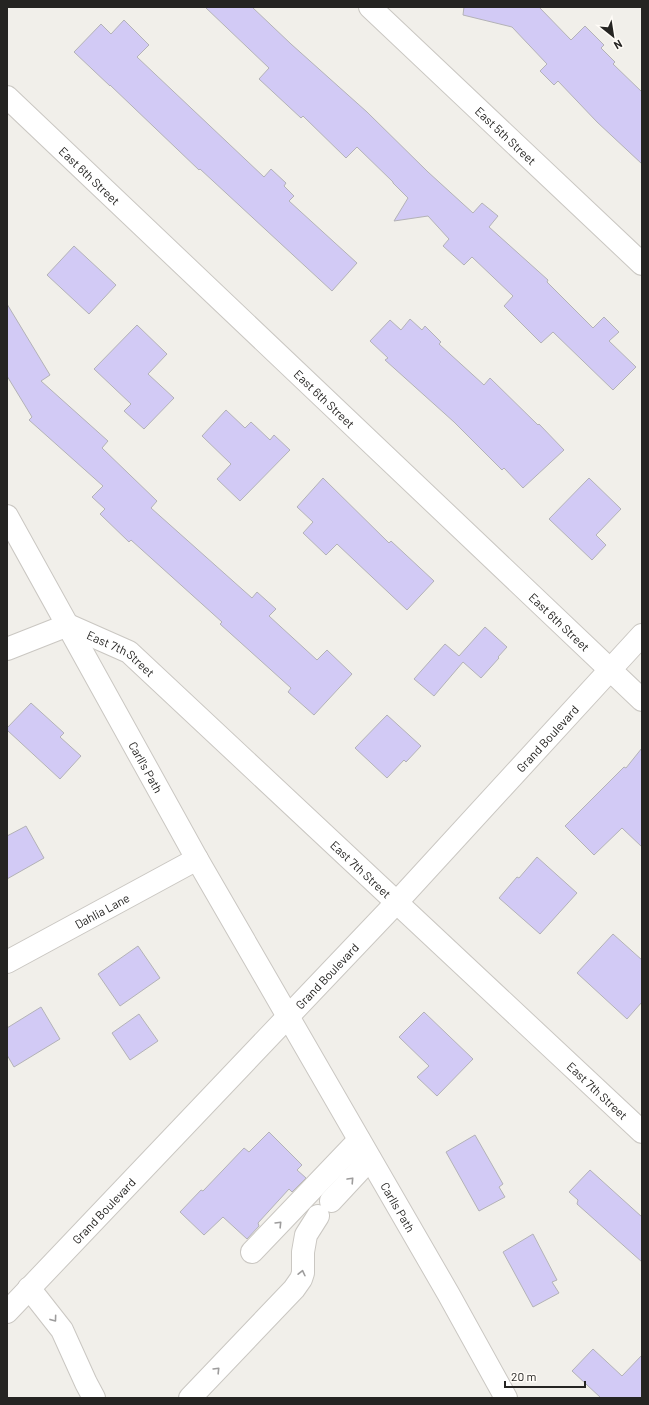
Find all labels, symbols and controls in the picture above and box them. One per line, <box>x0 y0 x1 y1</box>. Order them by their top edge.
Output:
north arrow <box>593 16 633 56</box>
text: N <box>612 38 625 53</box>
street label: East 5th Street <box>473 103 539 167</box>
street label: East 6th Street <box>56 144 123 207</box>
street label: East 6th Street <box>291 367 358 431</box>
street label: East 6th Street <box>526 590 593 654</box>
street label: East 7th Street <box>85 627 158 679</box>
street label: Grand Boulevard <box>513 702 581 775</box>
street label: Carll's Path <box>126 739 166 795</box>
street label: East 7th Street <box>328 837 394 901</box>
street label: Dahlia Lane <box>72 890 132 931</box>
street label: Grand Boulevard <box>292 940 361 1012</box>
street label: East 7th Street <box>564 1059 631 1122</box>
street label: Grand Boulevard <box>69 1175 138 1246</box>
one-way arrow <box>346 1177 354 1185</box>
street label: Carlls Path <box>378 1179 418 1234</box>
one-way arrow <box>274 1221 282 1229</box>
one-way arrow <box>297 1270 305 1276</box>
one-way arrow <box>49 1314 56 1321</box>
scale bar <box>505 1363 585 1389</box>
one-way arrow <box>212 1367 220 1375</box>
text: 20 m <box>511 1369 537 1383</box>

